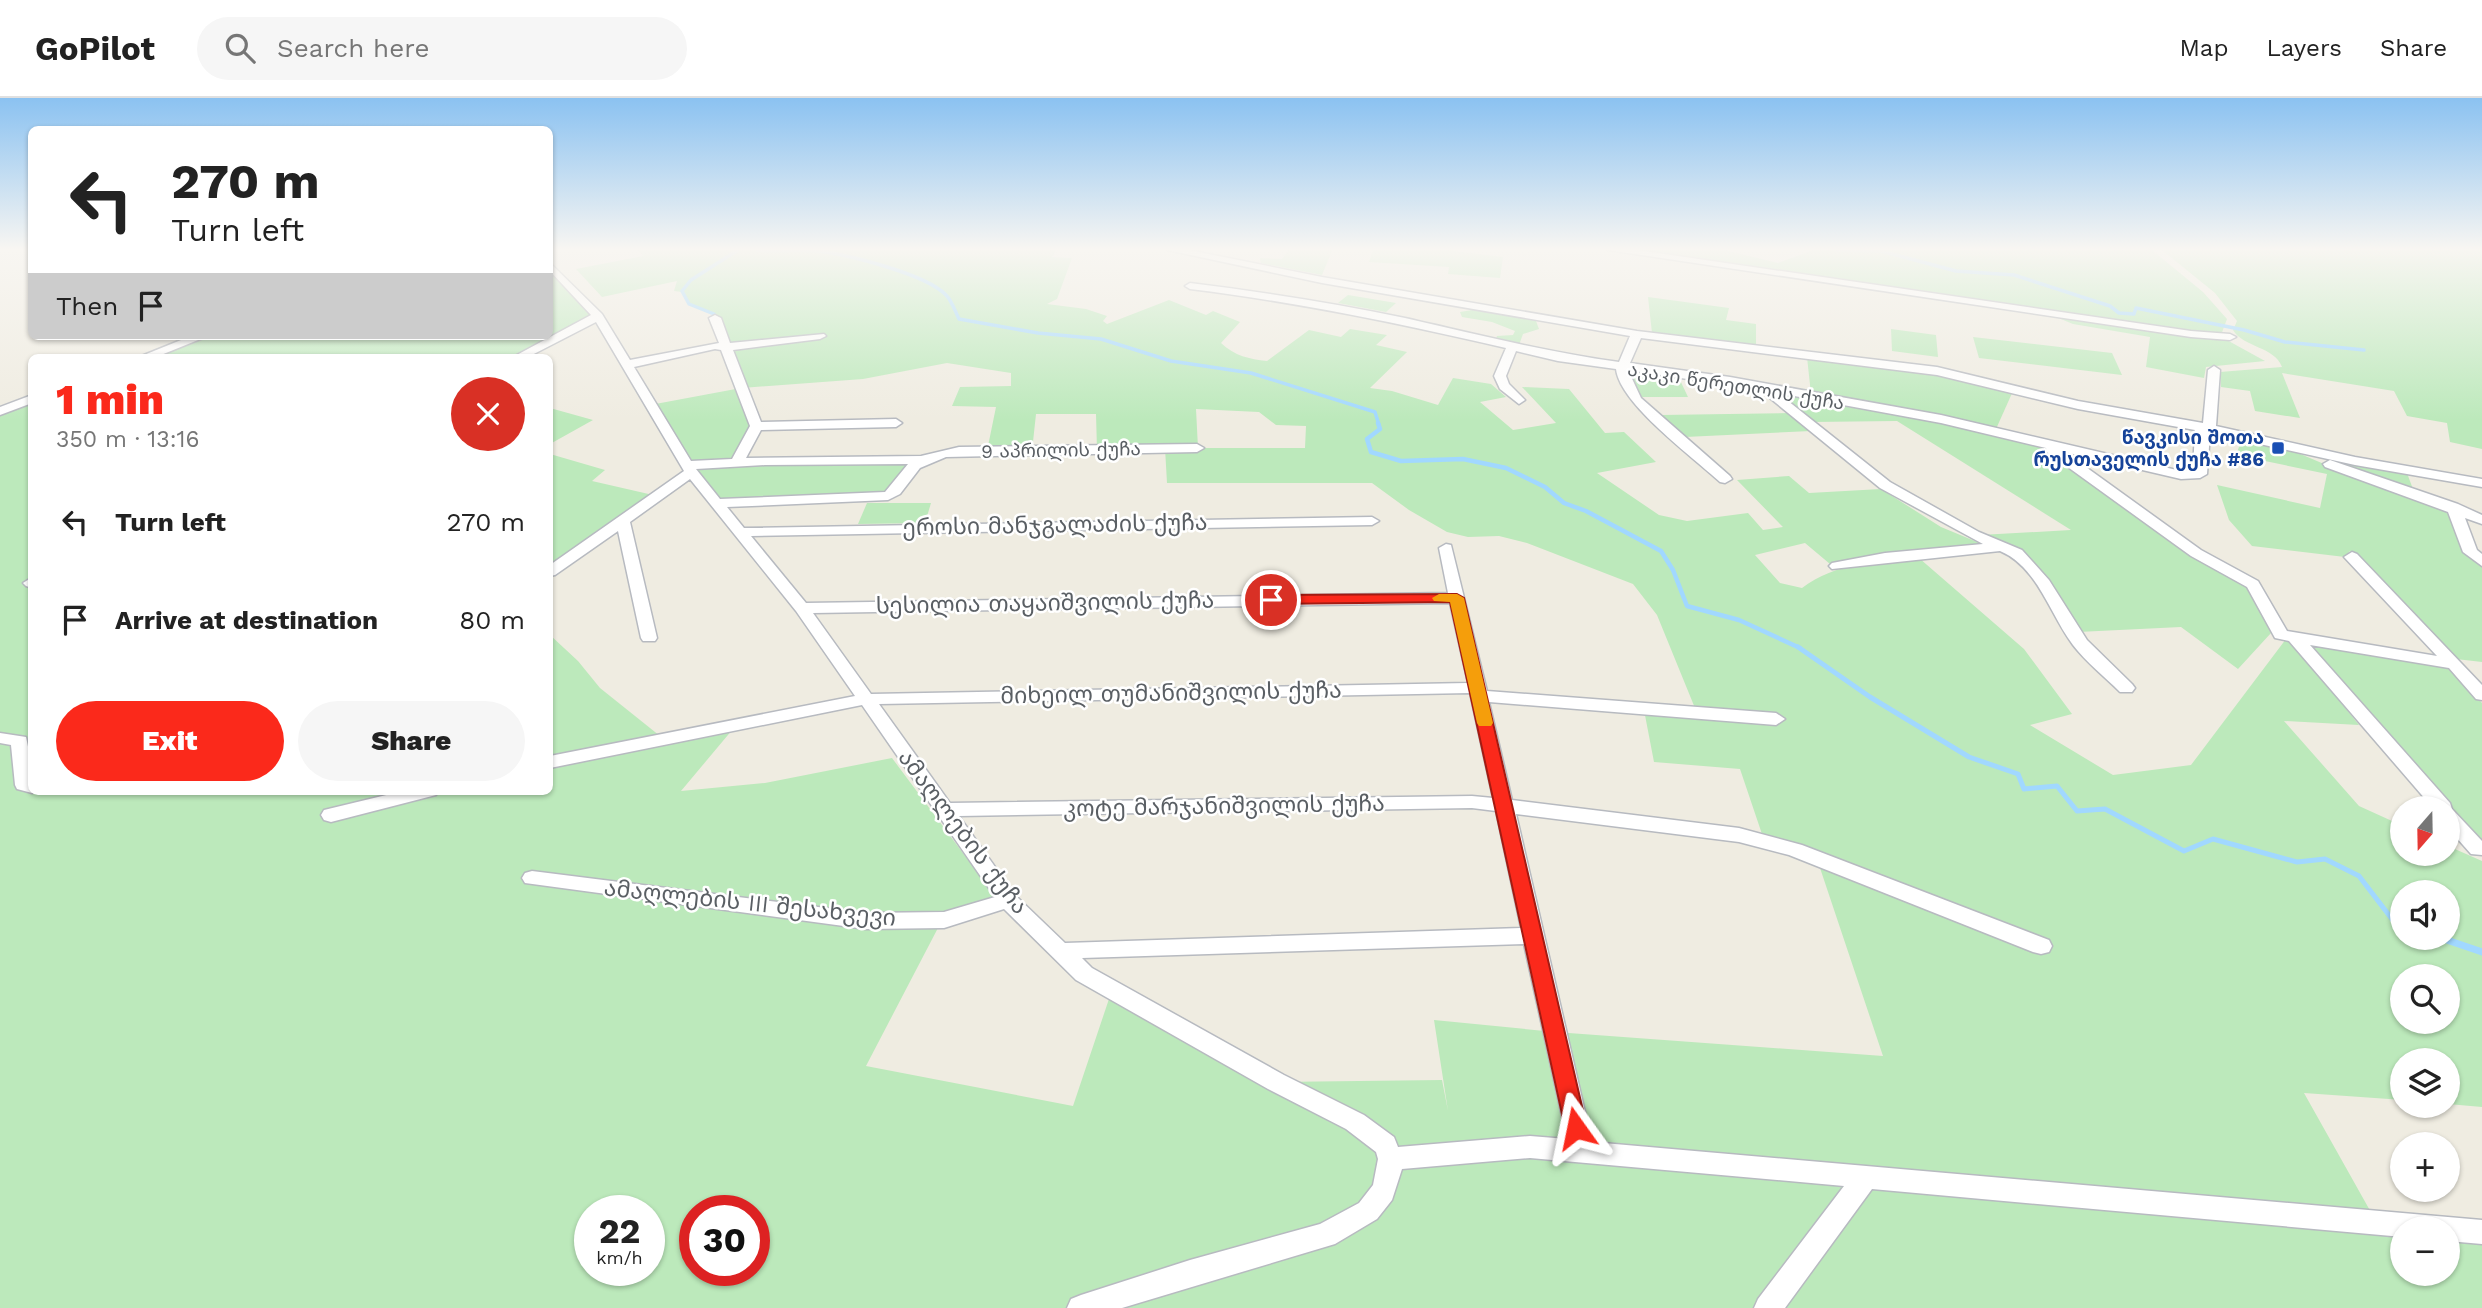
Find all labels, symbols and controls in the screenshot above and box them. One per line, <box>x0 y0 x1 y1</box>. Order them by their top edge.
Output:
search box <box>197 17 687 80</box>
text: GoPilot <box>35 29 155 68</box>
icon: search <box>221 29 259 67</box>
text: Search here <box>277 33 429 63</box>
text: Map <box>2180 34 2228 62</box>
text: Layers <box>2266 34 2342 62</box>
text: Share <box>2380 34 2447 62</box>
text: 270 m <box>171 152 320 210</box>
icon: left <box>56 154 147 245</box>
text: Turn left <box>171 211 304 249</box>
icon: arrive <box>132 287 170 325</box>
text: Then <box>56 291 118 321</box>
street label: აკაკი წერეთლის ქუჩა <box>1626 358 1846 415</box>
text: 1 min <box>56 375 164 424</box>
button: close <box>451 377 525 451</box>
text: 350 m · 13:16 <box>56 426 199 453</box>
place label: წავკისი შოთა რუსთაველის ქუჩა #86 <box>2033 426 2264 471</box>
street label: 9 აპრილის ქუჩა <box>981 437 1141 464</box>
marker: წავკისი შოთა რუსთაველის ქუჩა #86 <box>2270 440 2286 456</box>
icon: left <box>56 503 94 541</box>
text: Turn left <box>115 507 226 537</box>
text: 270 m <box>446 507 525 537</box>
street label: ეროსი მანჯგალაძის ქუჩა <box>902 509 1208 541</box>
pin <box>1241 570 1301 630</box>
icon: arrive <box>1252 581 1290 619</box>
street label: სესილია თაყაიშვილის ქუჩა <box>876 587 1214 619</box>
icon: arrive <box>56 601 94 639</box>
text: Arrive at destination <box>115 605 378 635</box>
text: 80 m <box>459 605 525 635</box>
street label: მიხეილ თუმანიშვილის ქუჩა <box>1000 677 1342 709</box>
button: Exit <box>56 701 284 781</box>
button: Share <box>298 701 525 781</box>
street label: ამაღლების ქუჩა <box>892 745 1034 919</box>
street label: კოტე მარჯანიშვილის ქუჩა <box>1063 790 1385 822</box>
north arrow <box>2390 796 2460 866</box>
map controls <box>2390 796 2460 1286</box>
street label: ამაღლების III შესახვევი <box>603 874 897 932</box>
button: sound <box>2390 880 2460 950</box>
button: search <box>2390 964 2460 1034</box>
button: layers <box>2390 1048 2460 1118</box>
position arrow <box>1539 1091 1613 1165</box>
button: + <box>2390 1132 2460 1202</box>
speed limit sign: 30 <box>679 1195 770 1286</box>
text: 22 <box>599 1210 640 1252</box>
button: − <box>2390 1216 2460 1286</box>
text: km/h <box>596 1247 643 1268</box>

